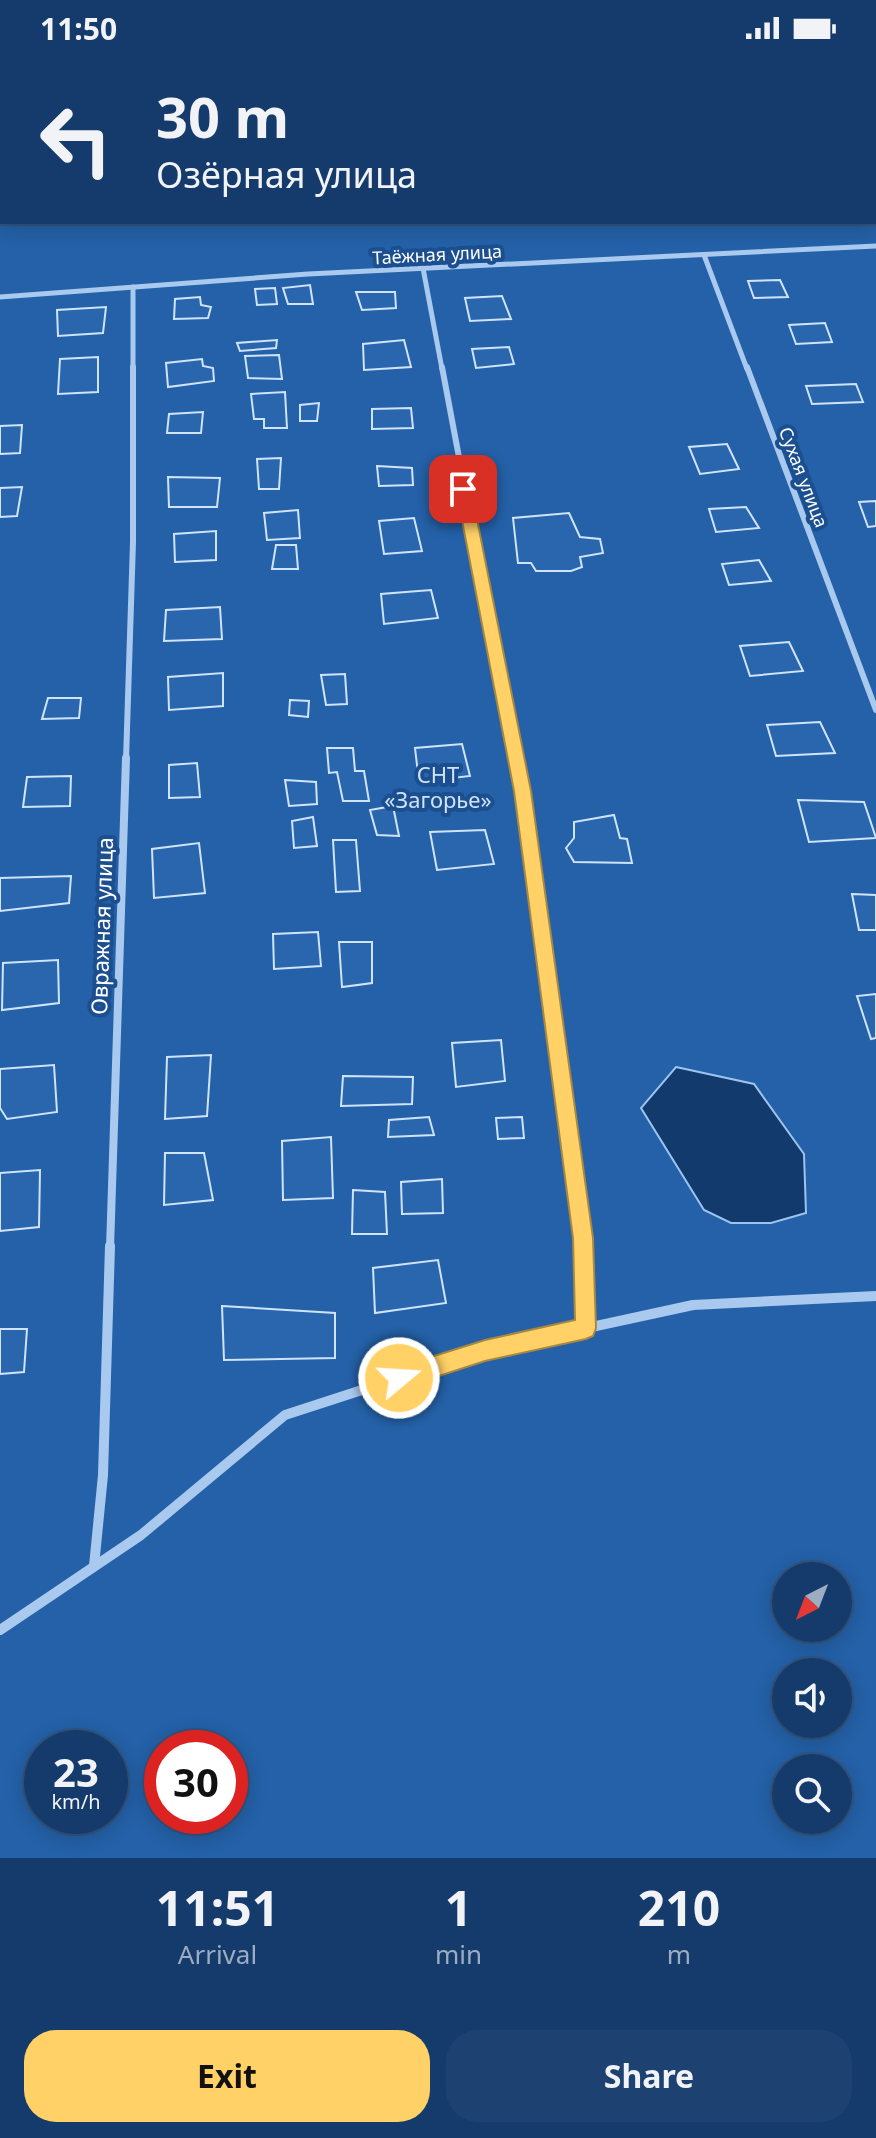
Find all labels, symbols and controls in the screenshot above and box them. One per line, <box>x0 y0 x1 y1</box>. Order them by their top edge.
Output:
text: 11:50 <box>40 8 117 49</box>
text: 30 m <box>156 78 289 154</box>
icon: left <box>24 88 128 192</box>
text: Озёрная улица <box>156 150 417 199</box>
street label: Таёжная улица <box>372 239 502 269</box>
street label: Сухая улица <box>774 423 834 531</box>
pin <box>429 455 497 523</box>
icon: arrive <box>441 467 485 511</box>
park label: СНТ «Загорье» <box>384 759 492 814</box>
street label: Овражная улица <box>83 837 119 1015</box>
position arrow <box>357 1336 441 1420</box>
north arrow <box>772 1562 852 1642</box>
map controls <box>772 1562 852 1834</box>
button: sound <box>772 1658 852 1738</box>
speed limit sign: 30 <box>144 1730 248 1834</box>
text: 23 <box>53 1744 99 1799</box>
button: search <box>772 1754 852 1834</box>
text: km/h <box>51 1788 101 1815</box>
text: 11:51 <box>156 1875 279 1940</box>
text: 1 <box>445 1875 472 1940</box>
text: 210 <box>638 1875 720 1940</box>
text: Arrival <box>178 1936 257 1972</box>
text: min <box>435 1936 482 1972</box>
text: m <box>667 1936 691 1972</box>
button: Exit <box>24 2030 430 2122</box>
button: Share <box>446 2030 852 2122</box>

